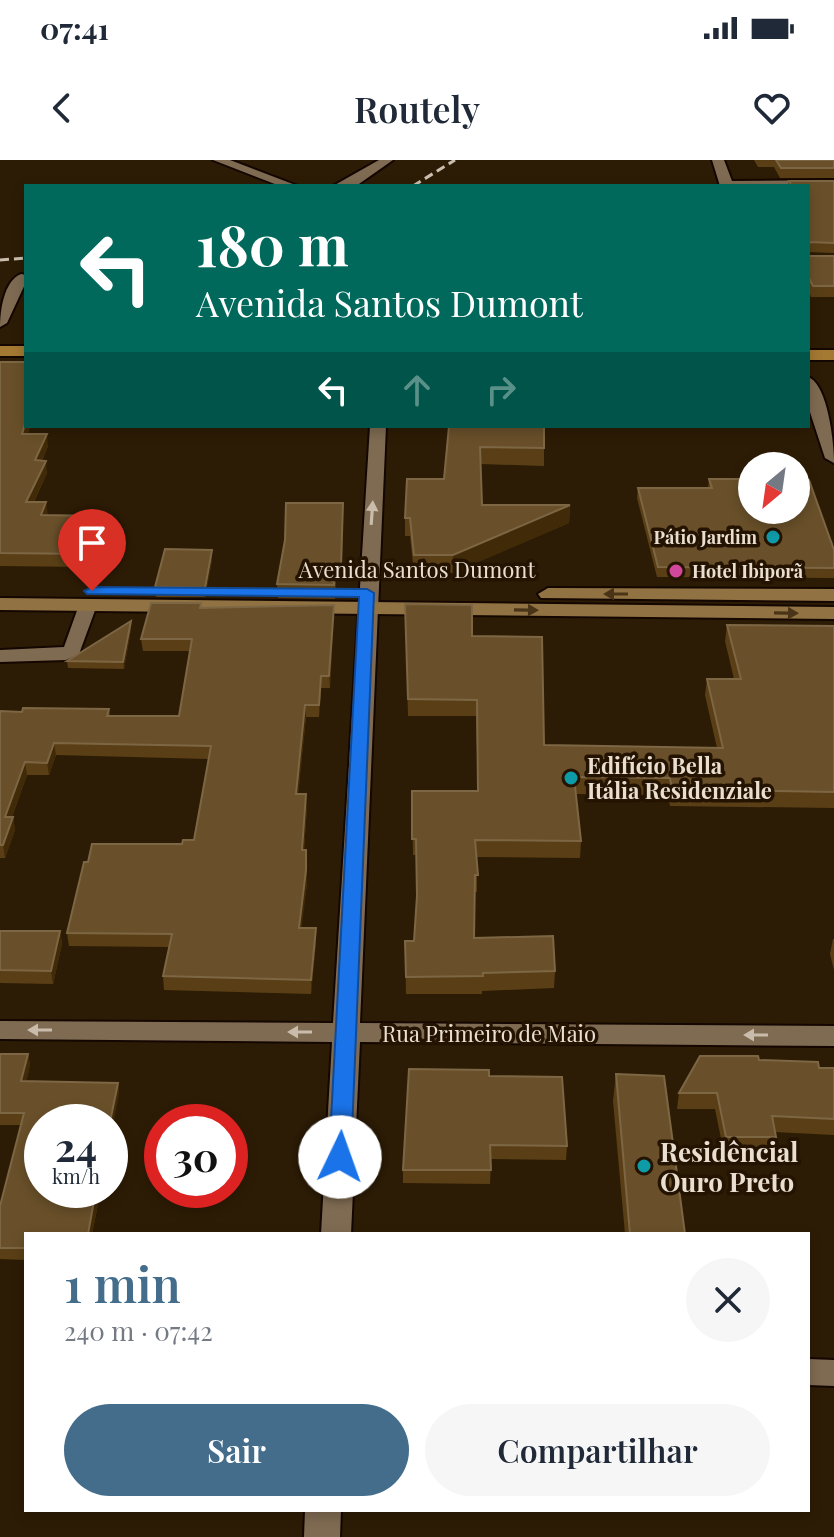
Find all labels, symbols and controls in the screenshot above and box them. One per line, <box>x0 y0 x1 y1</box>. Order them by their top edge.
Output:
text: 07:41 <box>40 8 109 48</box>
text: Routely <box>354 84 480 132</box>
icon: back <box>40 86 84 130</box>
icon: heart <box>750 86 794 130</box>
text: 180 m <box>196 206 349 281</box>
icon: left <box>64 216 168 320</box>
text: Avenida Santos Dumont <box>196 278 583 326</box>
icon: left <box>311 368 355 412</box>
icon: ahead <box>395 368 439 412</box>
icon: right <box>479 368 523 412</box>
north arrow <box>738 452 810 524</box>
map controls <box>738 452 810 524</box>
one-way arrow <box>366 500 379 525</box>
pin <box>58 509 126 591</box>
icon: arrive <box>70 521 114 565</box>
place label: Pátio Jardim <box>654 525 758 549</box>
marker: Pátio Jardim <box>764 528 782 546</box>
street label: Avenida Santos Dumont <box>298 554 536 584</box>
place label: Hotel Ibiporã <box>692 559 804 583</box>
marker: Hotel Ibiporã <box>667 562 685 580</box>
one-way arrow <box>603 588 628 600</box>
one-way arrow <box>514 603 539 616</box>
one-way arrow <box>774 607 799 619</box>
place label: Edifício Bella Itália Residenziale <box>587 750 772 805</box>
marker: Edifício Bella Itália Residenziale <box>562 769 580 787</box>
street label: Rua Primeiro de Maio <box>382 1018 596 1048</box>
one-way arrow <box>27 1024 52 1037</box>
one-way arrow <box>287 1026 312 1038</box>
one-way arrow <box>743 1029 768 1042</box>
speed limit sign: 30 <box>144 1104 248 1208</box>
position arrow <box>298 1115 382 1199</box>
text: 24 <box>55 1119 97 1172</box>
place label: Residêncial Ouro Preto <box>660 1134 798 1199</box>
marker: Residêncial Ouro Preto <box>635 1157 653 1175</box>
text: km/h <box>52 1162 100 1189</box>
text: 1 min <box>64 1251 181 1315</box>
button: close <box>686 1258 770 1342</box>
text: 240 m · 07:42 <box>64 1313 213 1348</box>
button: Sair <box>64 1404 409 1496</box>
button: Compartilhar <box>425 1404 770 1496</box>

